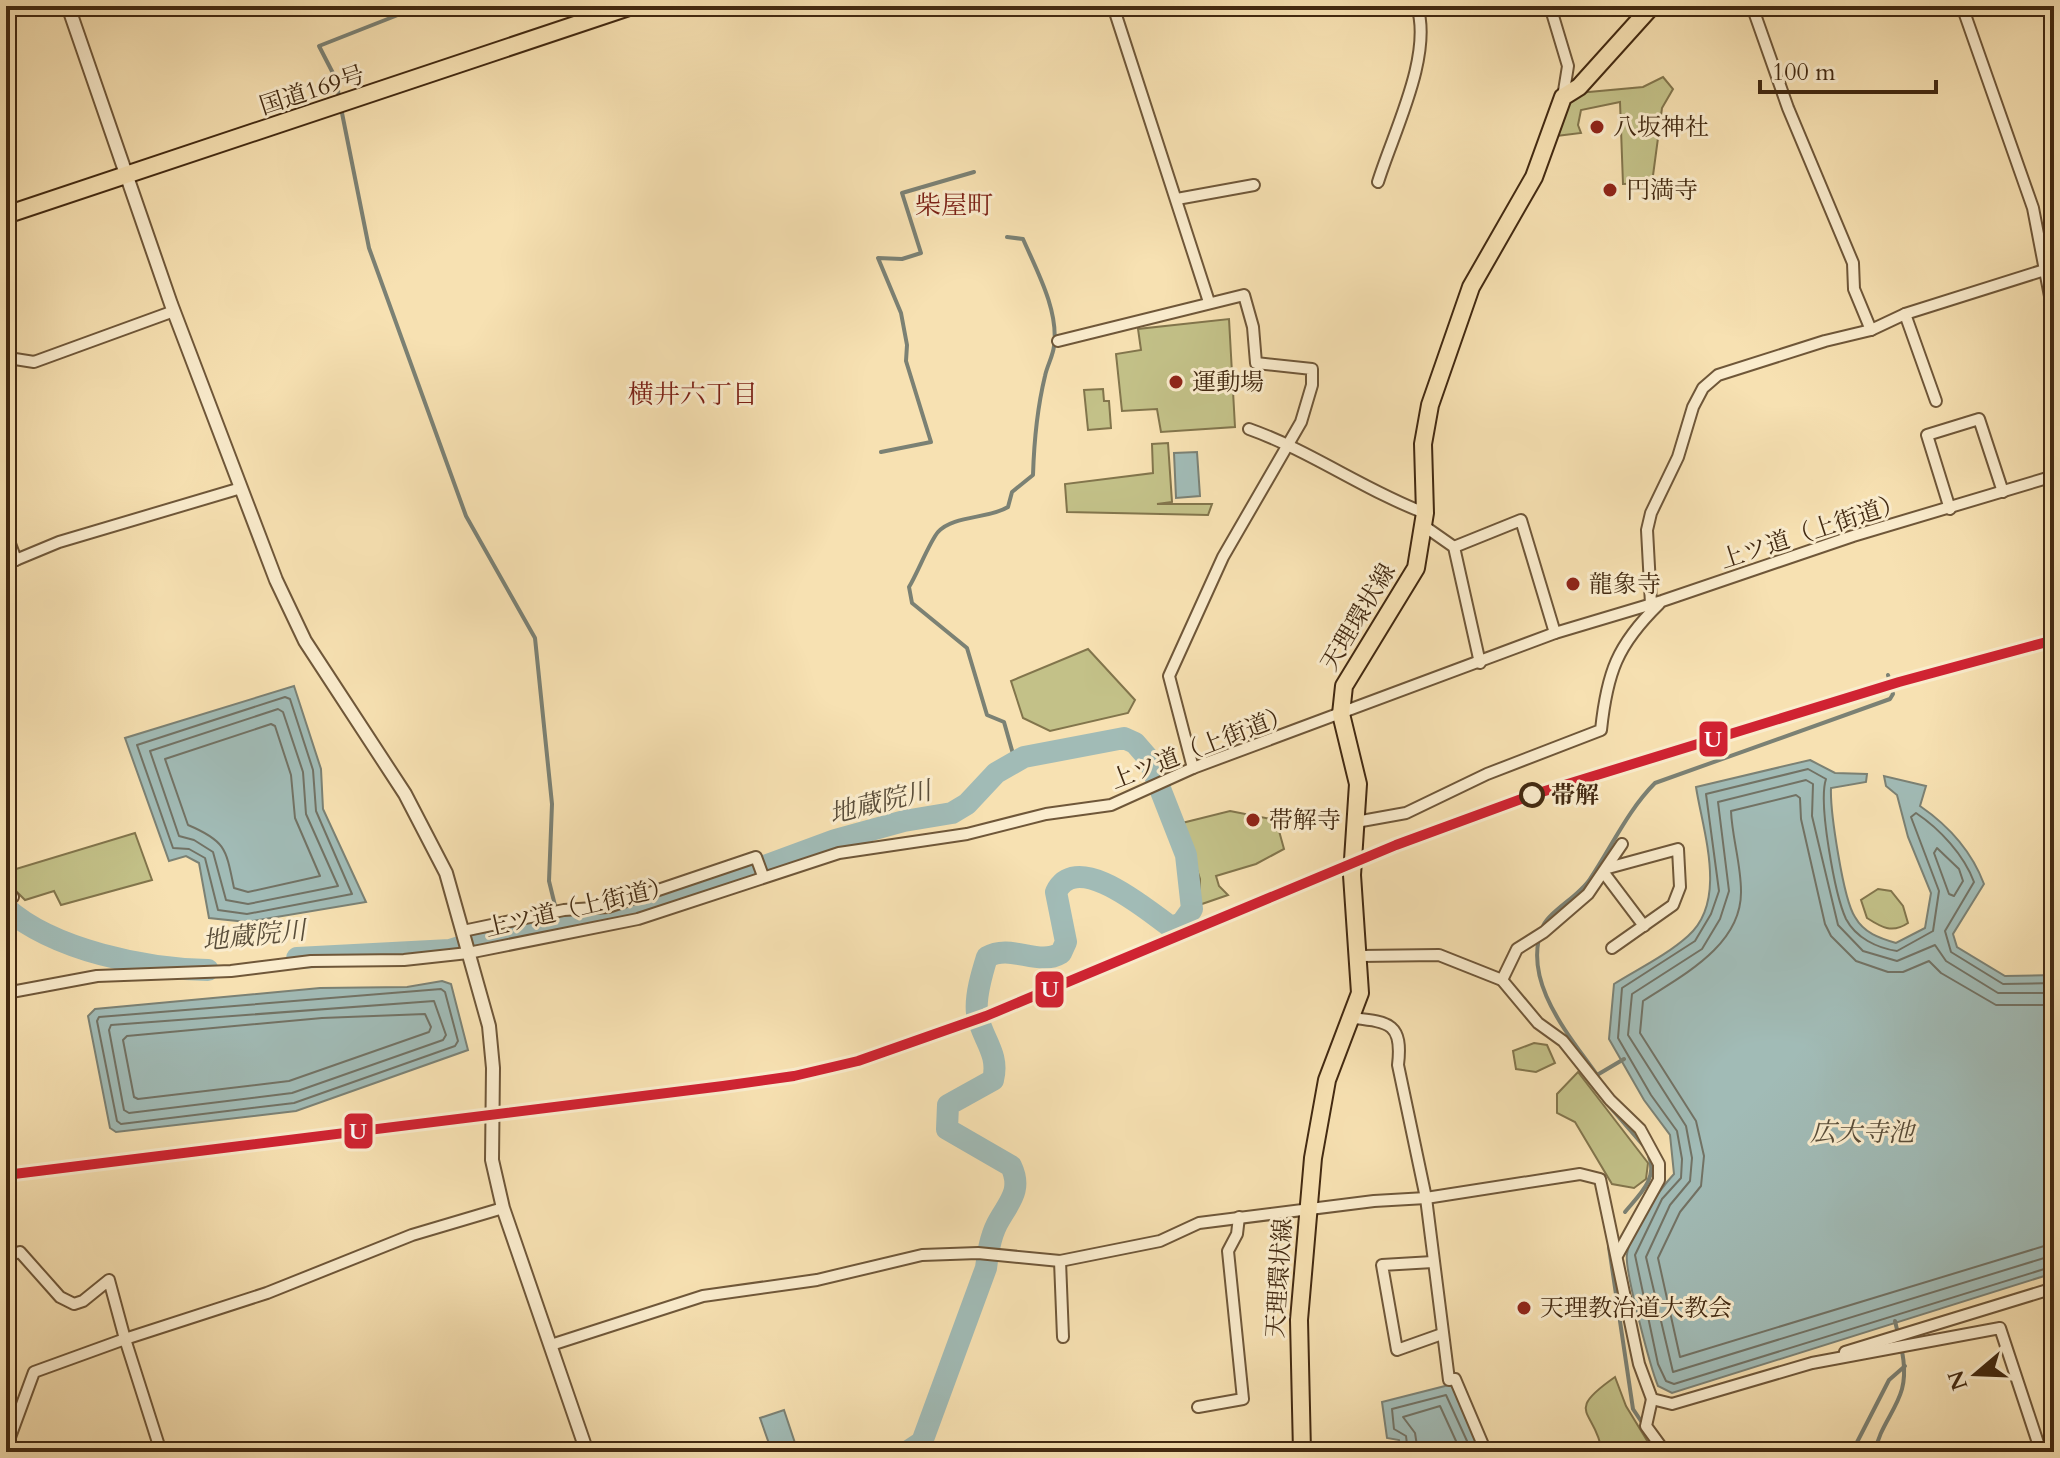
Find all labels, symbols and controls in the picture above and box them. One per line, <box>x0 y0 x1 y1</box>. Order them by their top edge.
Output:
scale bar <box>1760 44 1936 94</box>
text: 100 m <box>1772 56 1836 89</box>
street label: 国道169号 <box>255 58 369 123</box>
place label: 八坂神社 <box>1613 111 1709 144</box>
marker: 八坂神社 <box>1588 118 1606 136</box>
place label: 円満寺 <box>1626 174 1698 207</box>
marker: 円満寺 <box>1601 181 1619 199</box>
district label: 柴屋町 <box>915 188 993 223</box>
place label: 運動場 <box>1192 366 1264 399</box>
marker: 運動場 <box>1167 373 1185 391</box>
district label: 横井六丁目 <box>628 377 758 412</box>
street label: 上ツ道（上街道） <box>1716 486 1909 577</box>
street label: 天理環状線 <box>1313 557 1403 677</box>
place label: 龍象寺 <box>1589 568 1661 601</box>
marker: 龍象寺 <box>1564 575 1582 593</box>
street label: 上ツ道（上街道） <box>1106 698 1297 797</box>
line badge: U <box>1698 720 1729 758</box>
text: U <box>1704 725 1722 755</box>
water label: 地蔵院川 <box>825 772 938 832</box>
place label: 帯解 <box>1551 779 1599 812</box>
marker: 帯解 <box>1520 783 1544 807</box>
place label: 帯解寺 <box>1269 804 1341 837</box>
marker: 帯解寺 <box>1244 811 1262 829</box>
street label: 上ツ道（上街道） <box>482 870 676 945</box>
water label: 地蔵院川 <box>201 912 311 958</box>
line badge: U <box>1034 970 1065 1009</box>
text: U <box>1041 975 1059 1005</box>
line badge: U <box>343 1112 374 1150</box>
water label: 広大寺池 <box>1810 1115 1917 1150</box>
text: U <box>349 1117 367 1147</box>
street label: 天理環状線 <box>1259 1217 1300 1339</box>
place label: 天理教治道大教会 <box>1540 1292 1732 1325</box>
marker: 天理教治道大教会 <box>1515 1299 1533 1317</box>
north arrow <box>1936 1334 2016 1414</box>
text: N <box>1941 1366 1975 1394</box>

